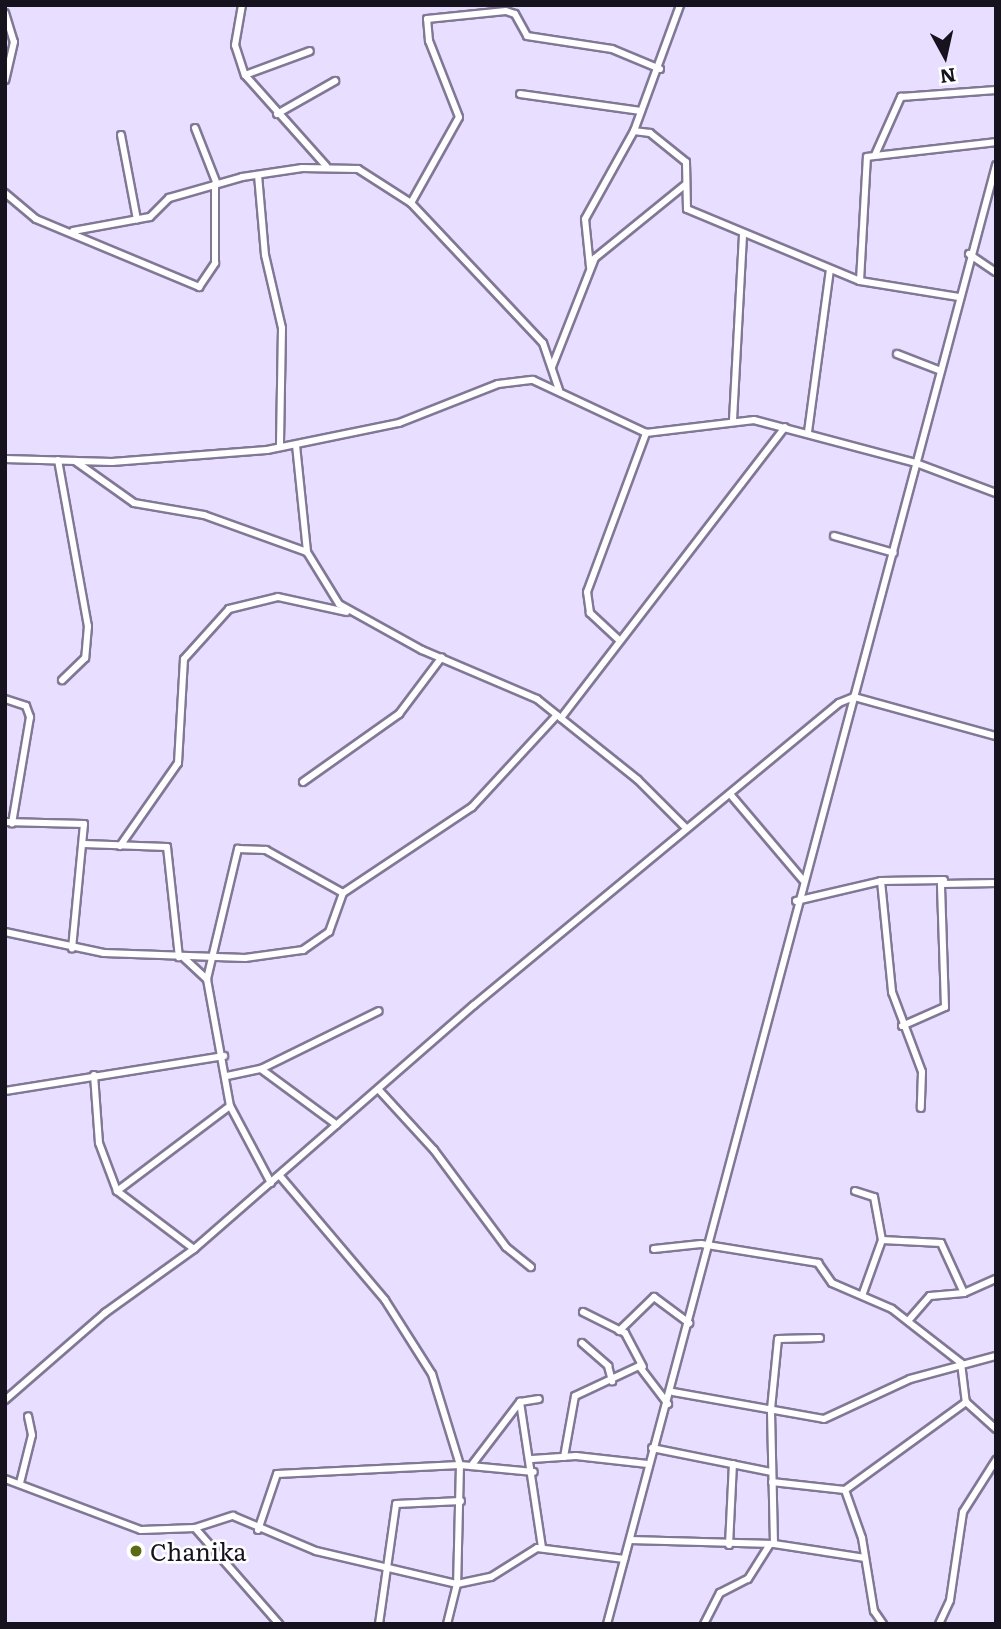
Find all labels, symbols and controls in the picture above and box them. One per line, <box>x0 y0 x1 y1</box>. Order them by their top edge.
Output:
north arrow <box>910 21 980 91</box>
text: N <box>938 62 958 92</box>
place label: Chanika <box>150 1537 247 1565</box>
marker: Chanika <box>128 1543 144 1559</box>

